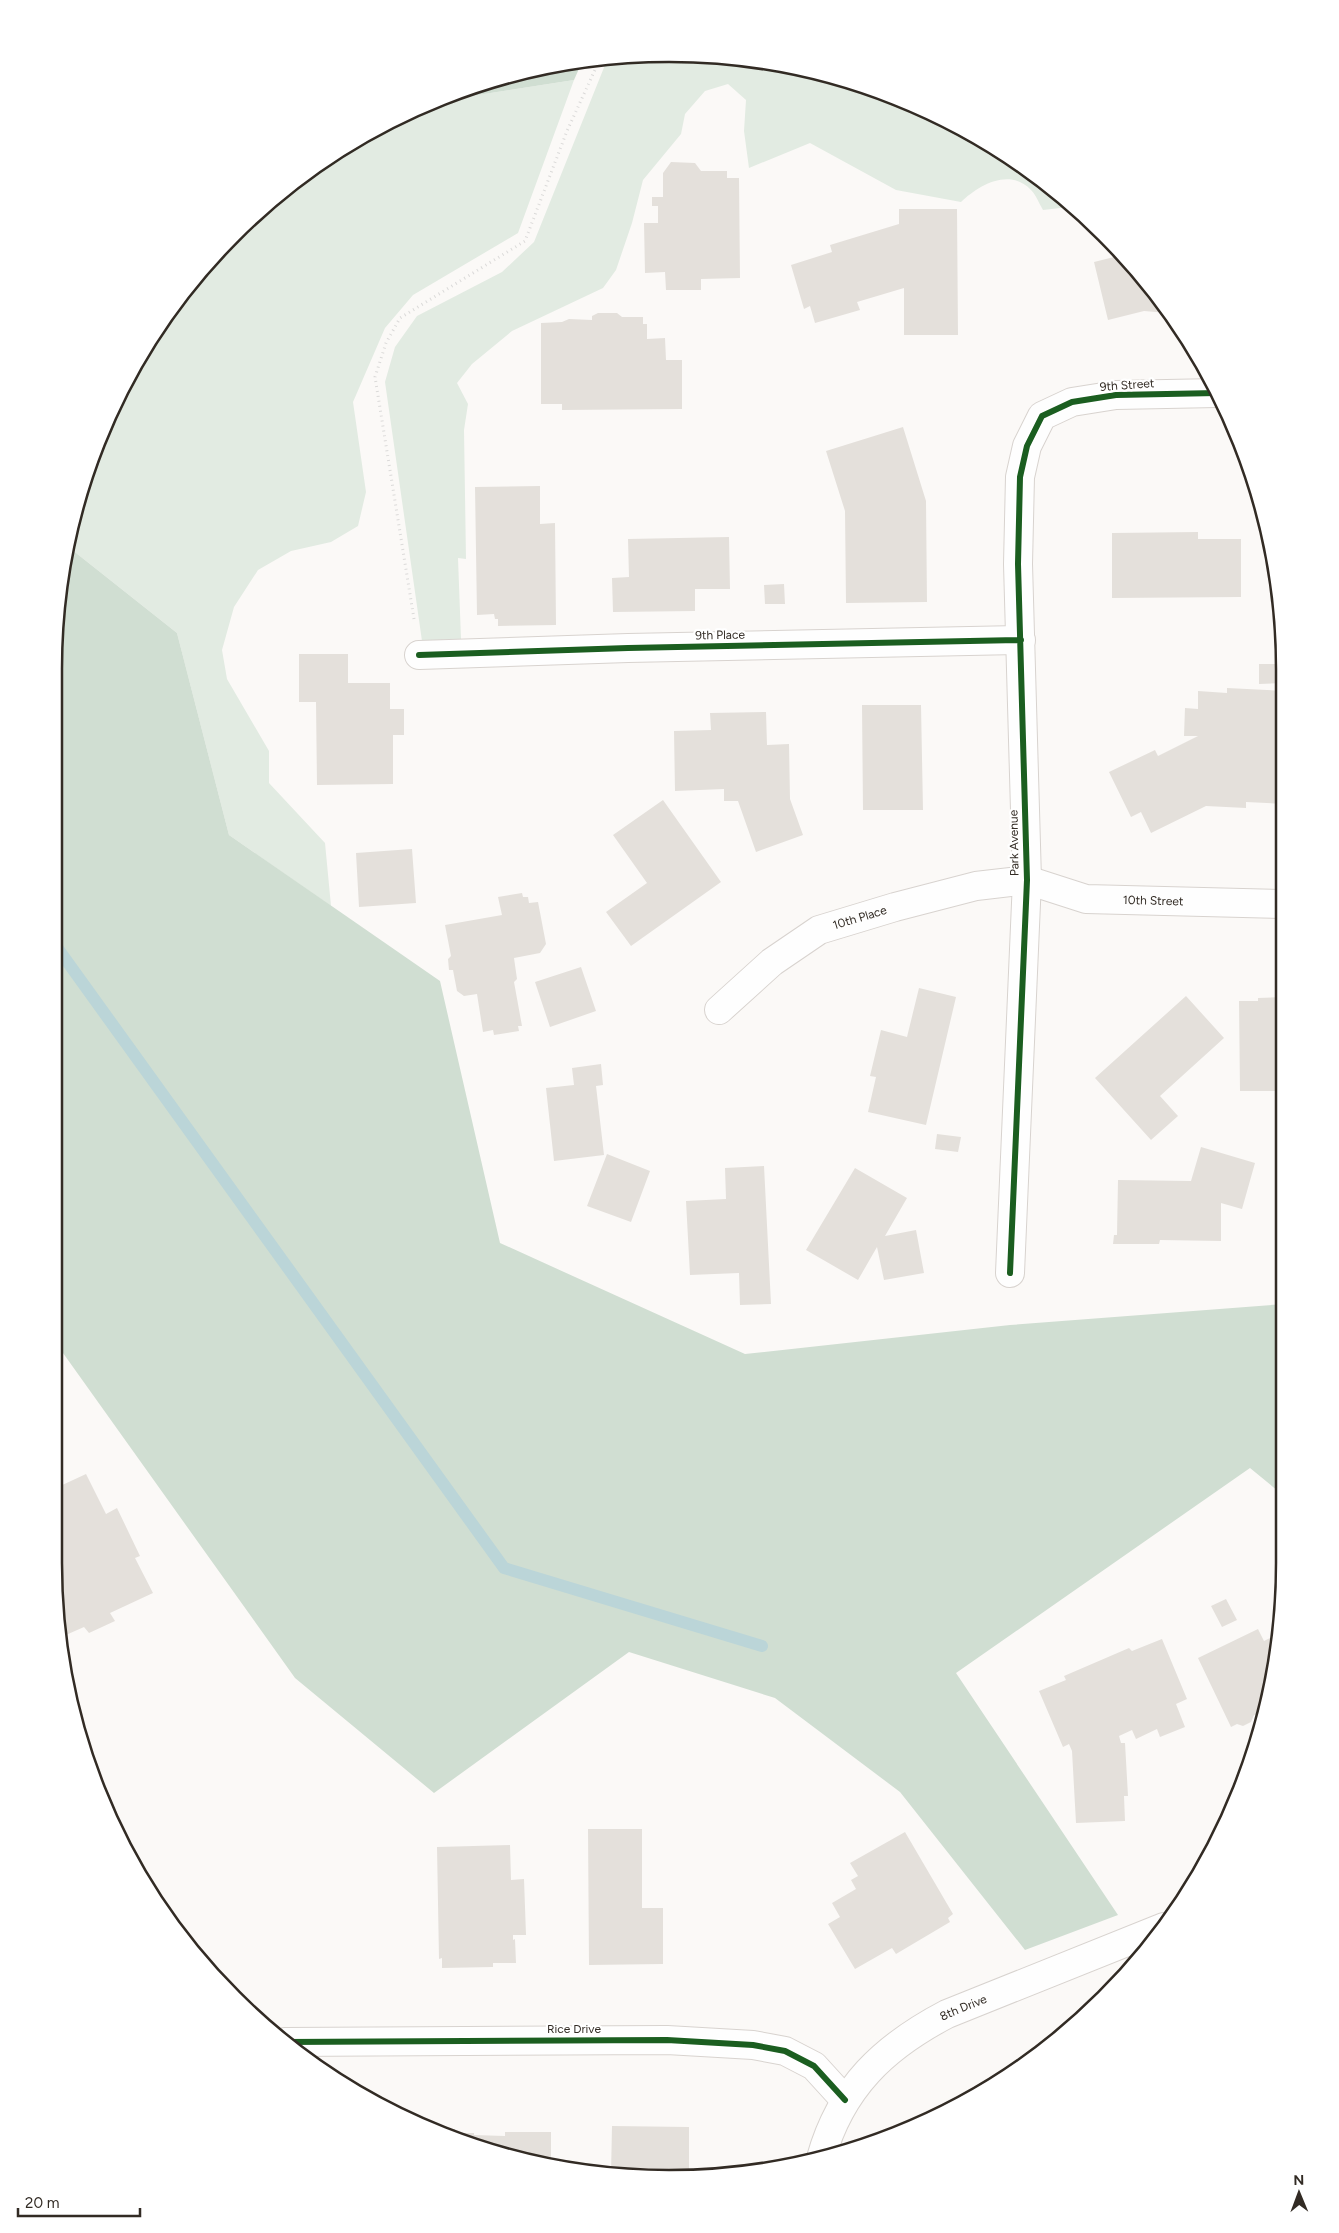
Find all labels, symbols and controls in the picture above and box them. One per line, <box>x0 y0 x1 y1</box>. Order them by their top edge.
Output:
street label: 9th Street <box>1099 376 1155 394</box>
street label: 9th Place <box>695 628 745 642</box>
street label: Park Avenue <box>1006 809 1022 876</box>
street label: 10th Street <box>1123 893 1184 908</box>
street label: 10th Place <box>831 903 889 932</box>
street label: 8th Drive <box>937 1992 989 2024</box>
street label: Rice Drive <box>547 2022 601 2036</box>
north arrow <box>1274 2168 1324 2218</box>
text: N <box>1293 2172 1304 2189</box>
scale bar <box>18 2186 140 2218</box>
text: 20 m <box>25 2194 59 2212</box>

